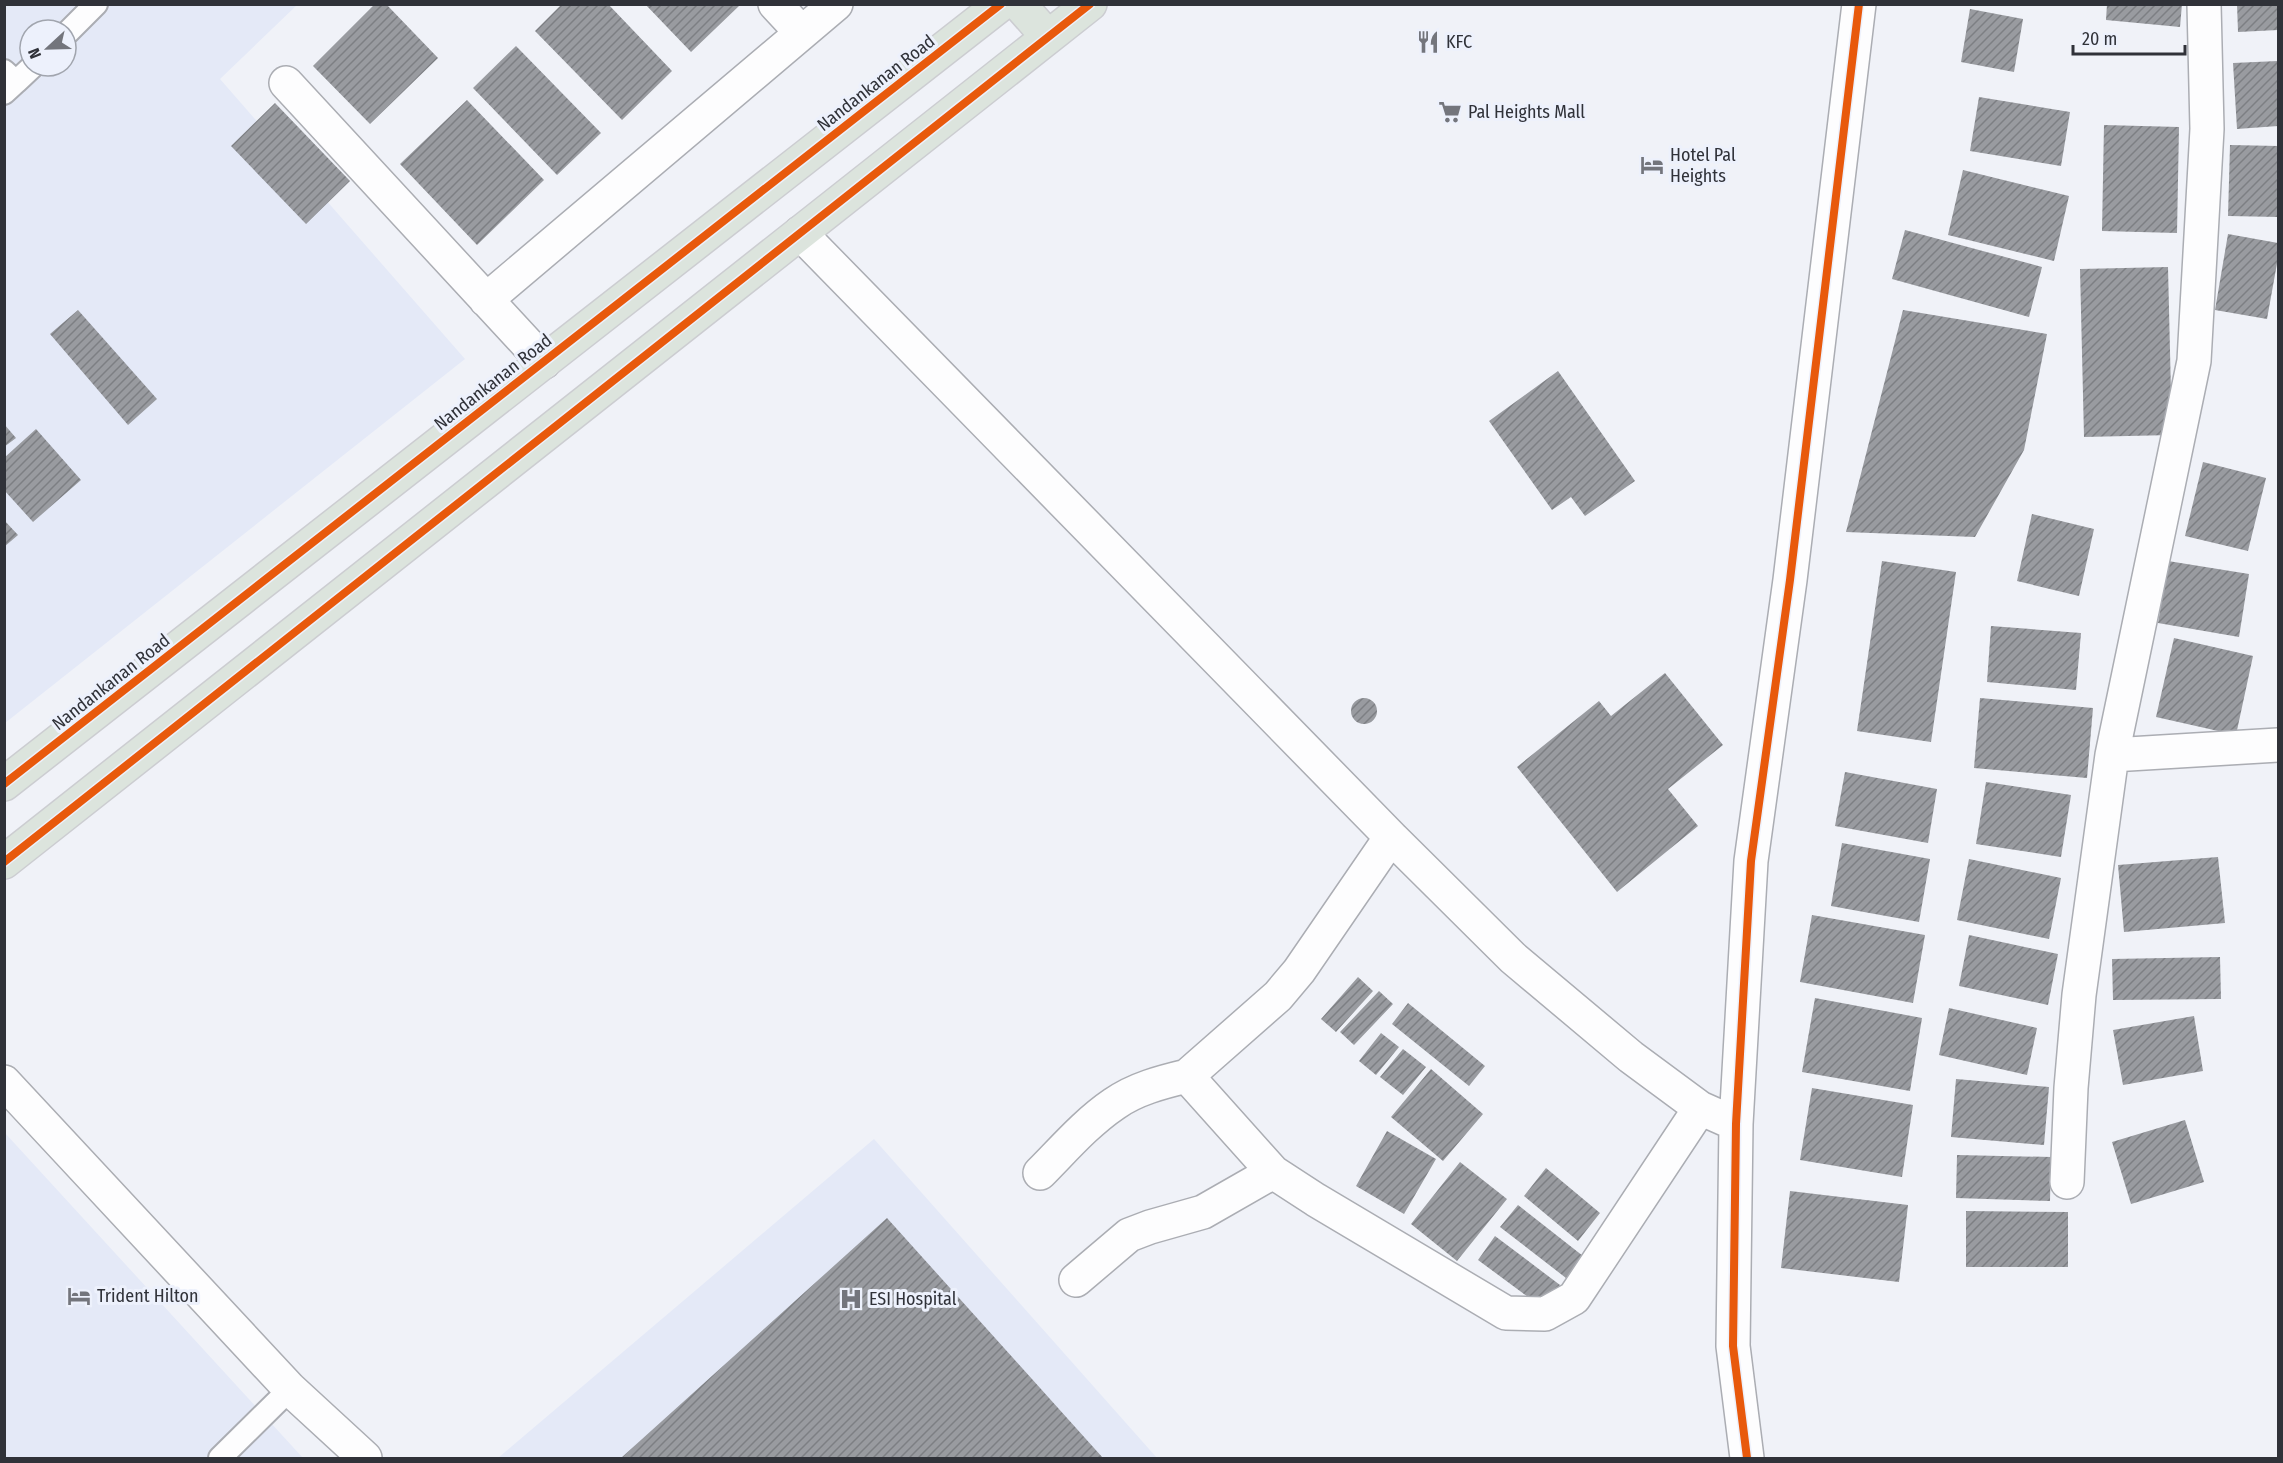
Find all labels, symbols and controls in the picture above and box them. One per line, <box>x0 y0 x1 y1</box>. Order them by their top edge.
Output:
north arrow <box>18 18 78 78</box>
scale bar <box>2073 18 2186 56</box>
text: 20 m <box>2082 28 2117 50</box>
restaurant icon: KFC <box>1415 29 1441 55</box>
street label: Nandankanan Road <box>813 30 939 136</box>
place label: KFC <box>1446 31 1472 53</box>
text: N <box>24 45 45 61</box>
supermarket icon: Pal Heights Mall <box>1437 99 1463 125</box>
place label: Pal Heights Mall <box>1468 101 1585 123</box>
place label: Hotel Pal Heights <box>1670 144 1736 187</box>
hotel icon: Hotel Pal Heights <box>1639 152 1665 178</box>
street label: Nandankanan Road <box>430 329 556 435</box>
street label: Nandankanan Road <box>48 629 174 735</box>
hotel icon: Trident Hilton <box>66 1283 92 1309</box>
place label: Trident Hilton <box>97 1285 199 1307</box>
hospital icon: ESI Hospital <box>838 1286 864 1312</box>
place label: ESI Hospital <box>869 1288 957 1310</box>

